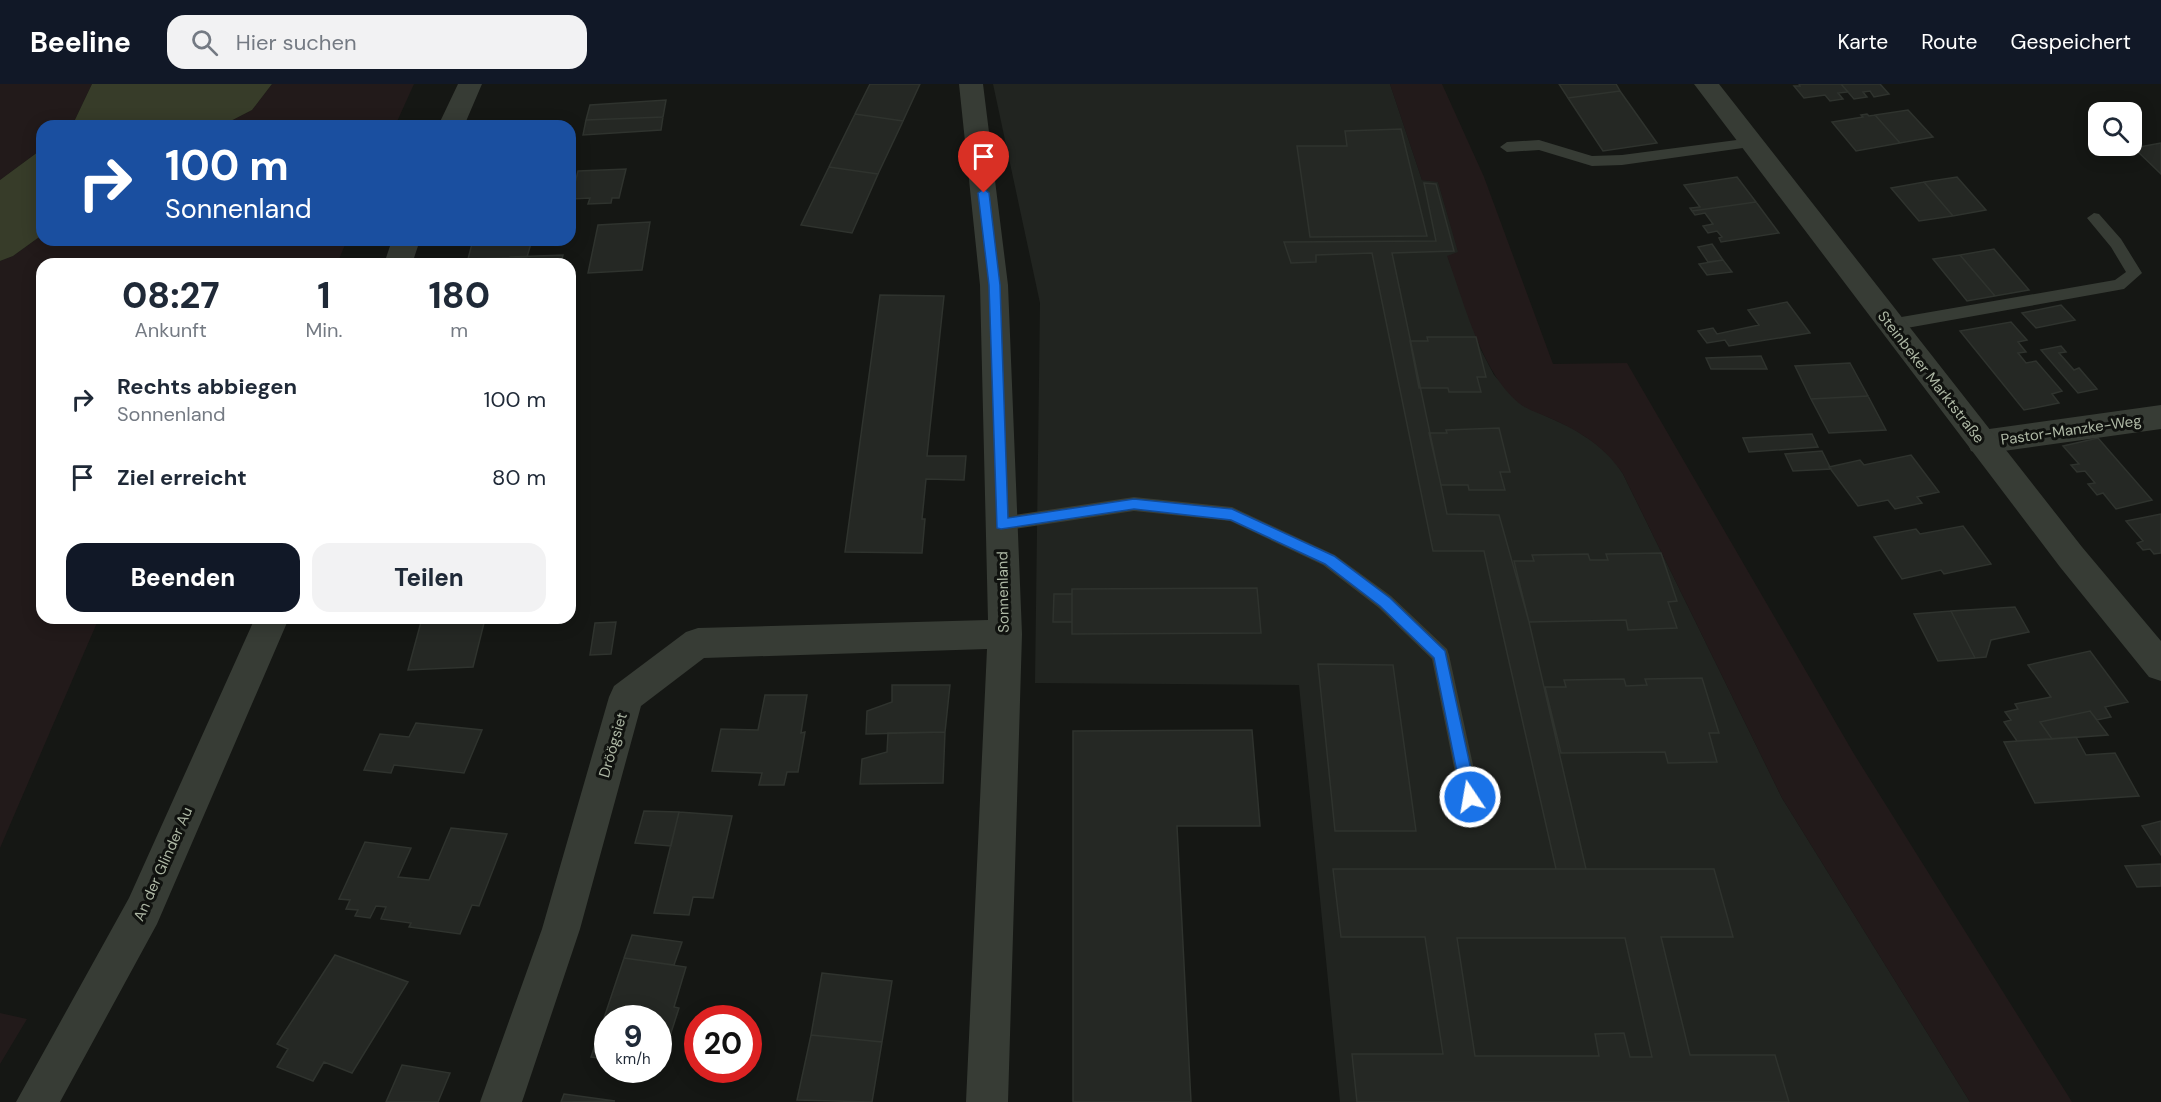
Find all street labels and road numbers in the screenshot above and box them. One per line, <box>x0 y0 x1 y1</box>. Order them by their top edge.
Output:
street label: Steinbeker Marktstraße <box>1873 307 1989 447</box>
street label: Pastor-Manzke-Weg <box>1999 410 2143 450</box>
street label: Sonnenland <box>992 551 1014 633</box>
street label: Dröögsiet <box>594 710 632 780</box>
street label: An der Glinder Au <box>129 804 197 924</box>

